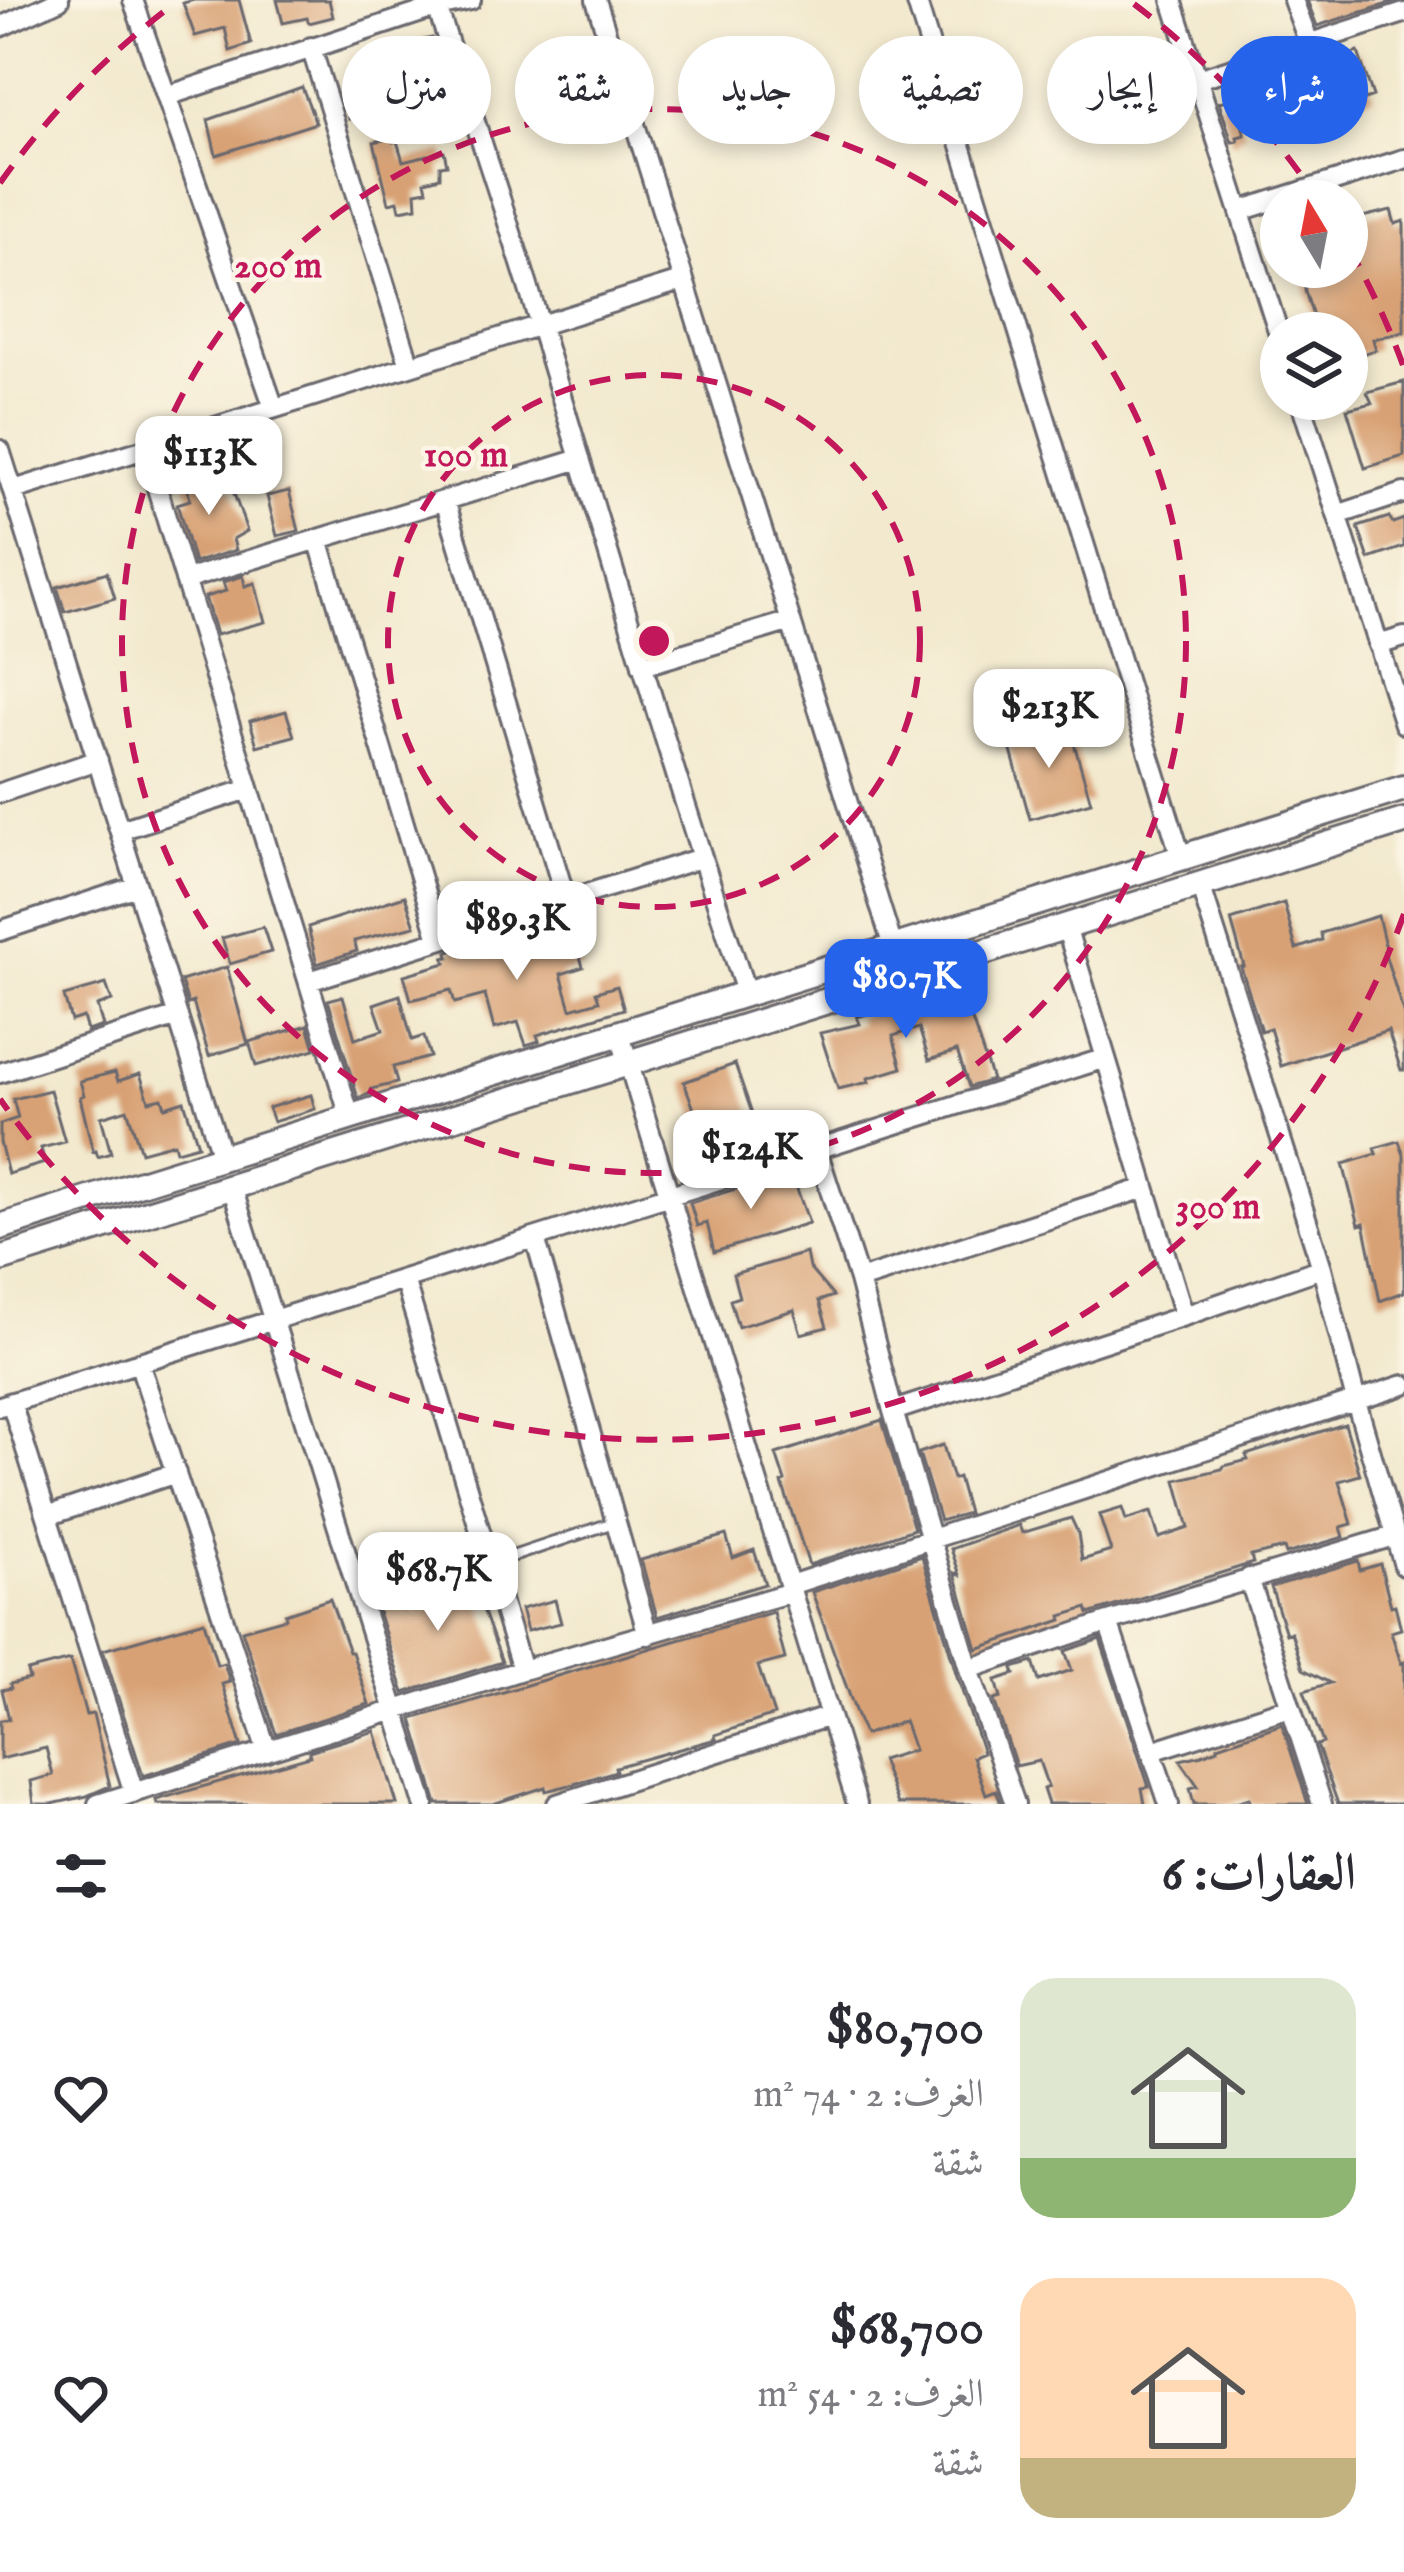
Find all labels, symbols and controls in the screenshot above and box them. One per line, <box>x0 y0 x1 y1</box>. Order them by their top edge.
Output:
chip: منزل <box>342 36 491 144</box>
chip: شقة <box>515 36 654 144</box>
chip: جديد <box>678 36 835 144</box>
chip: تصفية <box>859 36 1023 144</box>
chip: إيجار <box>1047 36 1197 144</box>
chip: شراء <box>1221 36 1368 144</box>
north arrow <box>1260 180 1368 288</box>
map controls <box>1260 180 1368 420</box>
text: 200 m <box>234 244 322 290</box>
button: layers <box>1260 312 1368 420</box>
pin: $113K <box>125 416 293 518</box>
text: $113K <box>162 430 256 479</box>
text: 100 m <box>424 433 508 479</box>
centre of rings <box>633 620 675 662</box>
pin: $213K <box>965 669 1133 771</box>
text: $213K <box>1000 683 1098 732</box>
pin: $89.3K <box>419 881 615 983</box>
text: $89.3K <box>464 895 570 944</box>
pin: $80.7K <box>808 939 1004 1041</box>
text: $80.7K <box>852 953 960 1002</box>
pin: $124K <box>667 1110 835 1212</box>
text: $124K <box>700 1124 802 1173</box>
text: 300 m <box>1176 1185 1260 1231</box>
pin: $68.7K <box>340 1532 536 1634</box>
text: $68.7K <box>385 1546 491 1595</box>
icon: filters <box>48 1843 114 1909</box>
text: العقارات: 6 <box>1162 1843 1356 1908</box>
text: $80,700 <box>826 1997 984 2062</box>
icon: home <box>1116 2026 1260 2170</box>
icon: heart <box>48 2065 114 2131</box>
text: الغرف: 2 · 74 m² <box>753 2071 984 2120</box>
text: شقة <box>932 2140 984 2189</box>
text: $68,700 <box>829 2297 984 2362</box>
icon: home <box>1116 2326 1260 2470</box>
icon: heart <box>48 2365 114 2431</box>
text: الغرف: 2 · 54 m² <box>757 2371 984 2420</box>
text: شقة <box>932 2440 984 2489</box>

